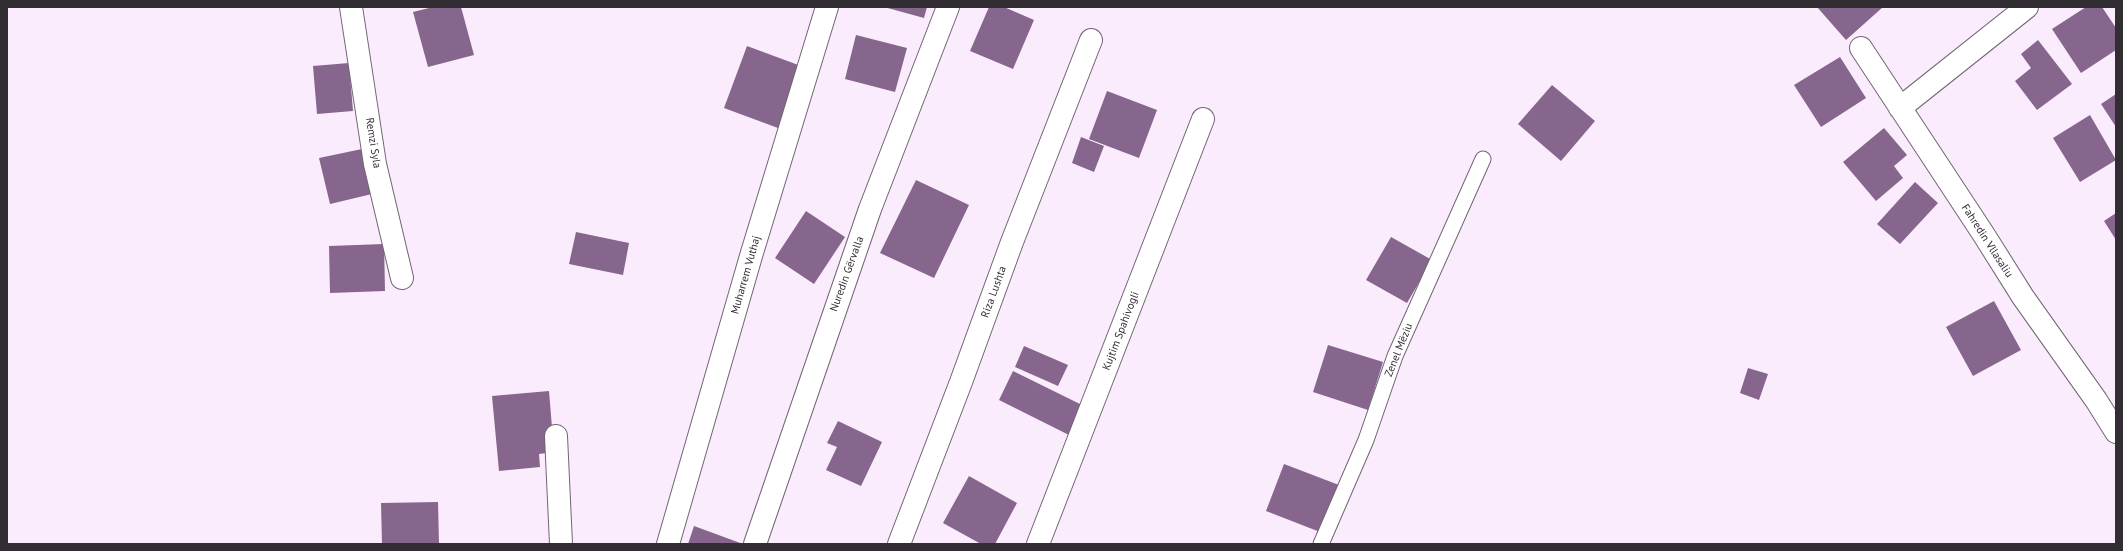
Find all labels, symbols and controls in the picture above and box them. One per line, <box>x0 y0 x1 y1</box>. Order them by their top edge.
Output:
street label: Remzi Syla <box>362 117 384 169</box>
street label: Fahredin Vllasaliu <box>1958 202 2016 280</box>
street label: Muharrem Vuthaj <box>729 234 763 316</box>
street label: Nuredin Gërvalla <box>827 235 867 313</box>
street label: Riza Lushta <box>979 264 1009 320</box>
street label: Kujtim Spahivogli <box>1100 290 1142 372</box>
street label: Zenel Mëziu <box>1382 321 1416 379</box>

